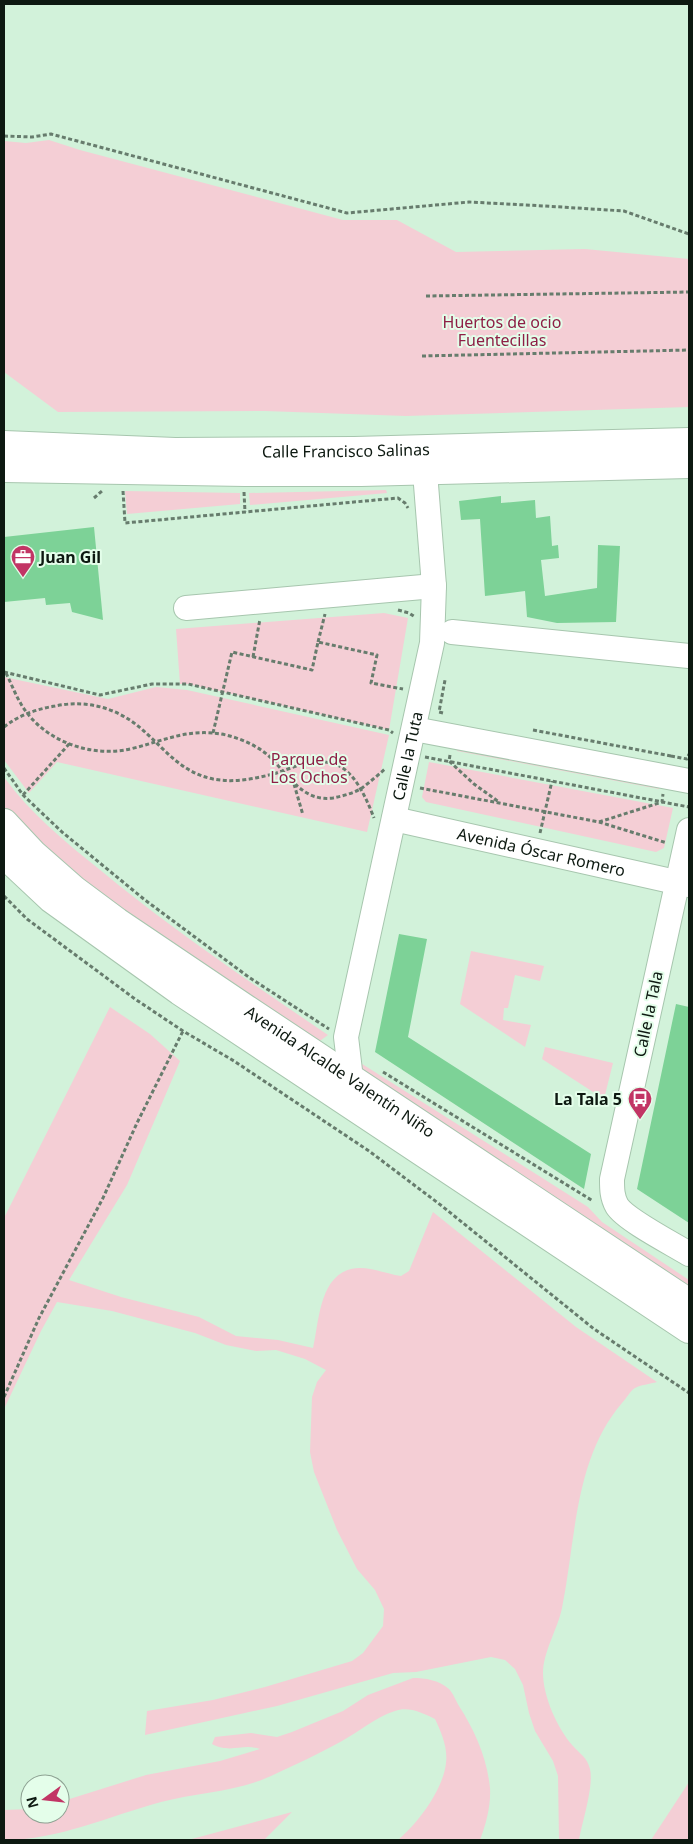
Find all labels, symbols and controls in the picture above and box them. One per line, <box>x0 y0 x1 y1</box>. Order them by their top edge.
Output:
park label: Huertos de ocio Fuentecillas <box>443 311 561 351</box>
street label: Calle Francisco Salinas <box>262 438 430 463</box>
office icon: Juan Gil <box>10 544 36 578</box>
place label: Juan Gil <box>38 546 101 568</box>
street label: Calle la Tuta <box>387 709 428 803</box>
park label: Parque de Los Ochos <box>270 748 348 788</box>
street label: Avenida Óscar Romero <box>455 822 628 881</box>
street label: Calle la Tala <box>628 969 668 1059</box>
street label: Avenida Alcalde Valentín Niño <box>241 1000 439 1142</box>
bus stop icon: La Tala 5 <box>627 1086 653 1120</box>
place label: La Tala 5 <box>554 1088 622 1110</box>
north arrow <box>20 1774 70 1824</box>
text: N <box>21 1795 43 1810</box>

